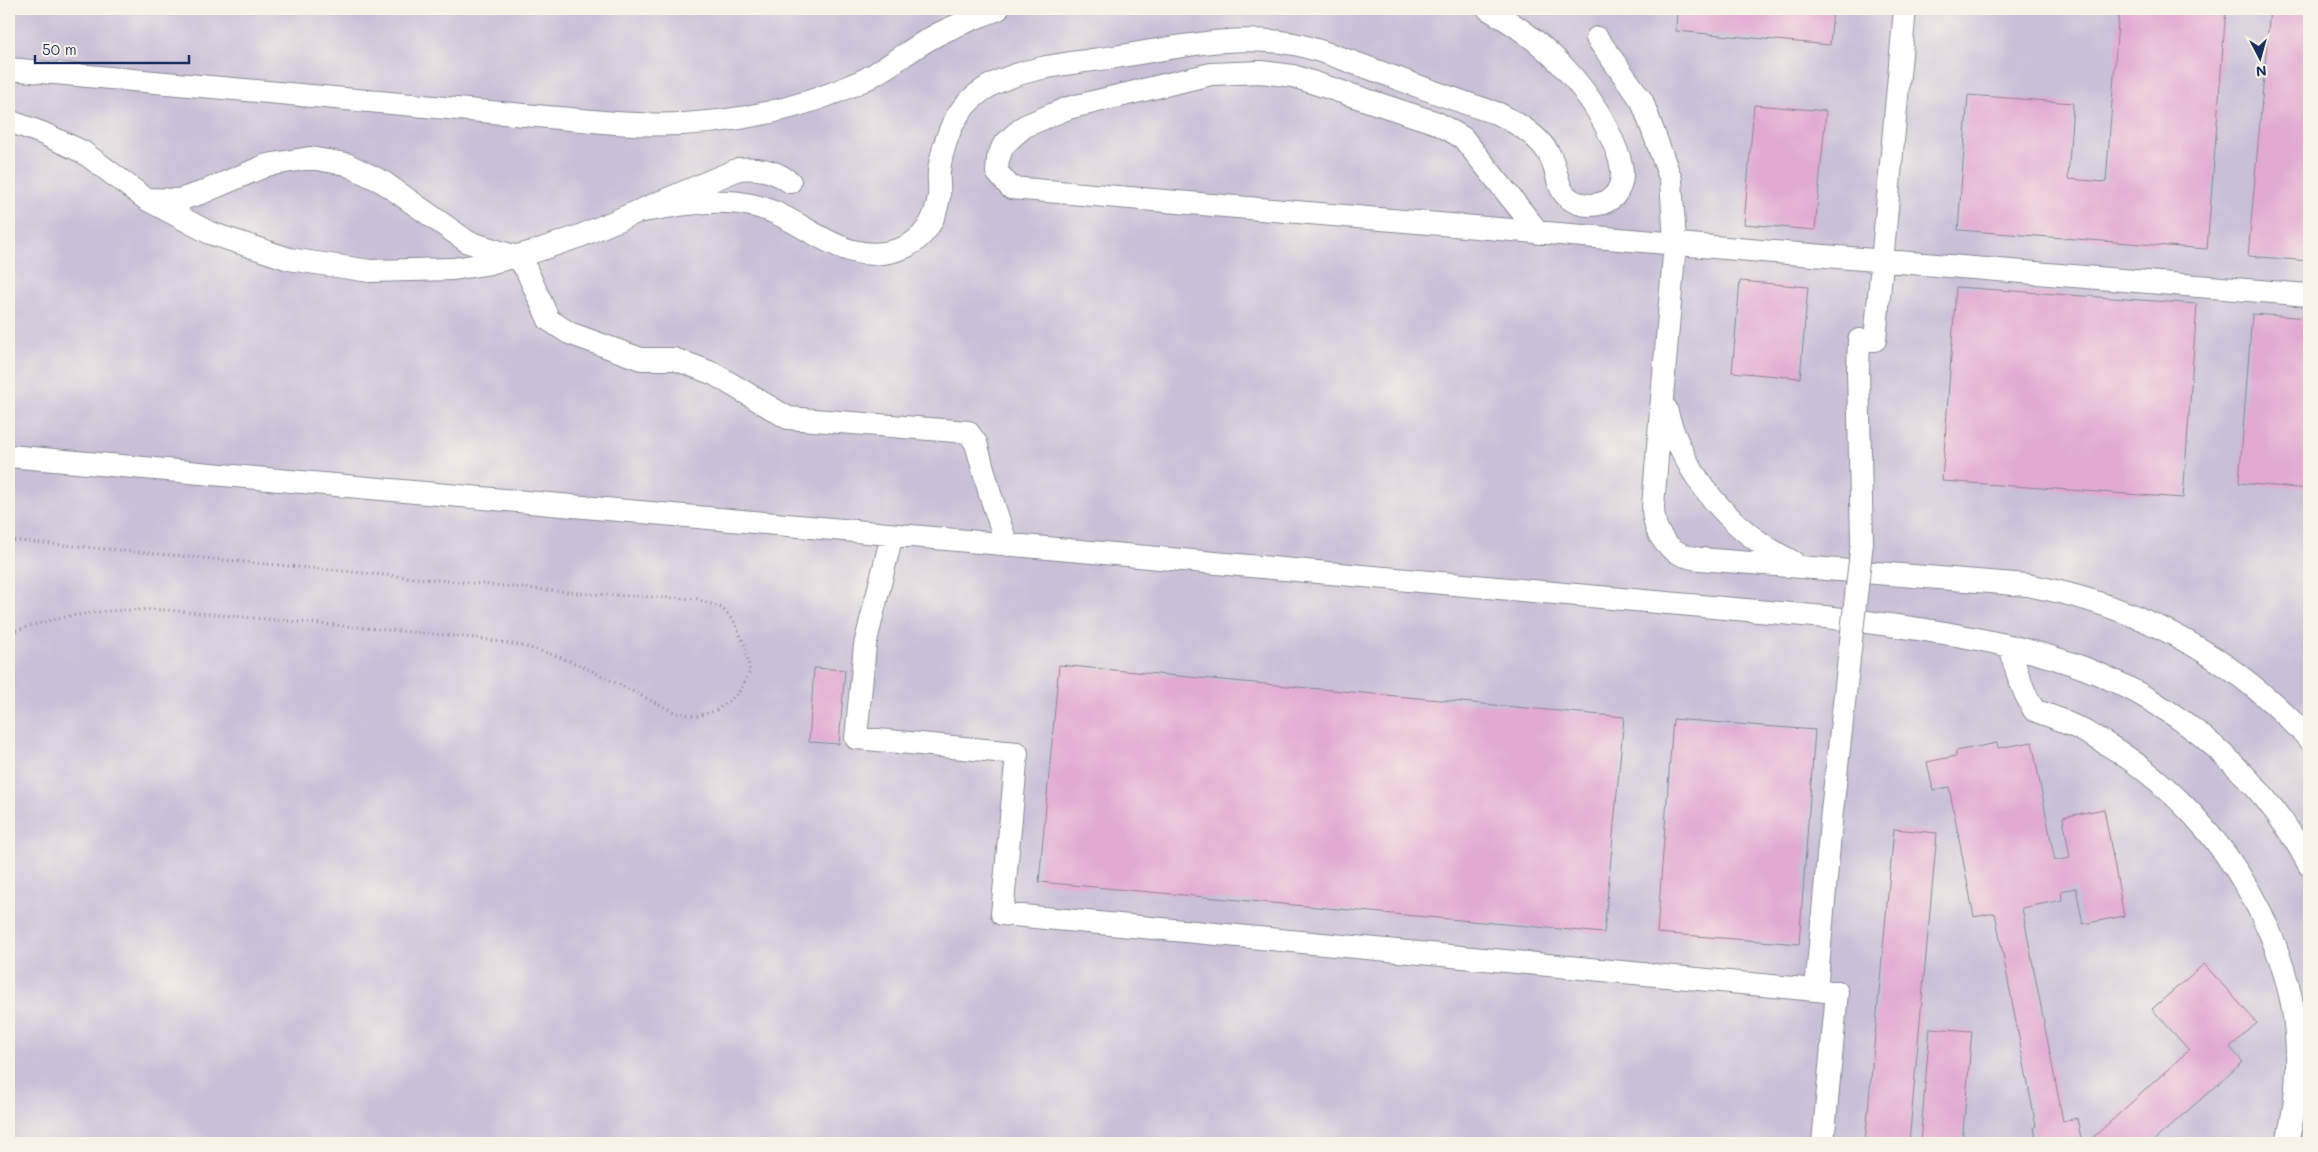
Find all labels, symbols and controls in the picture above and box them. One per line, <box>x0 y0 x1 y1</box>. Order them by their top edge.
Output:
scale bar <box>35 32 189 64</box>
north arrow <box>2236 32 2286 82</box>
text: 50 m <box>42 39 77 59</box>
text: N <box>2255 61 2268 81</box>

